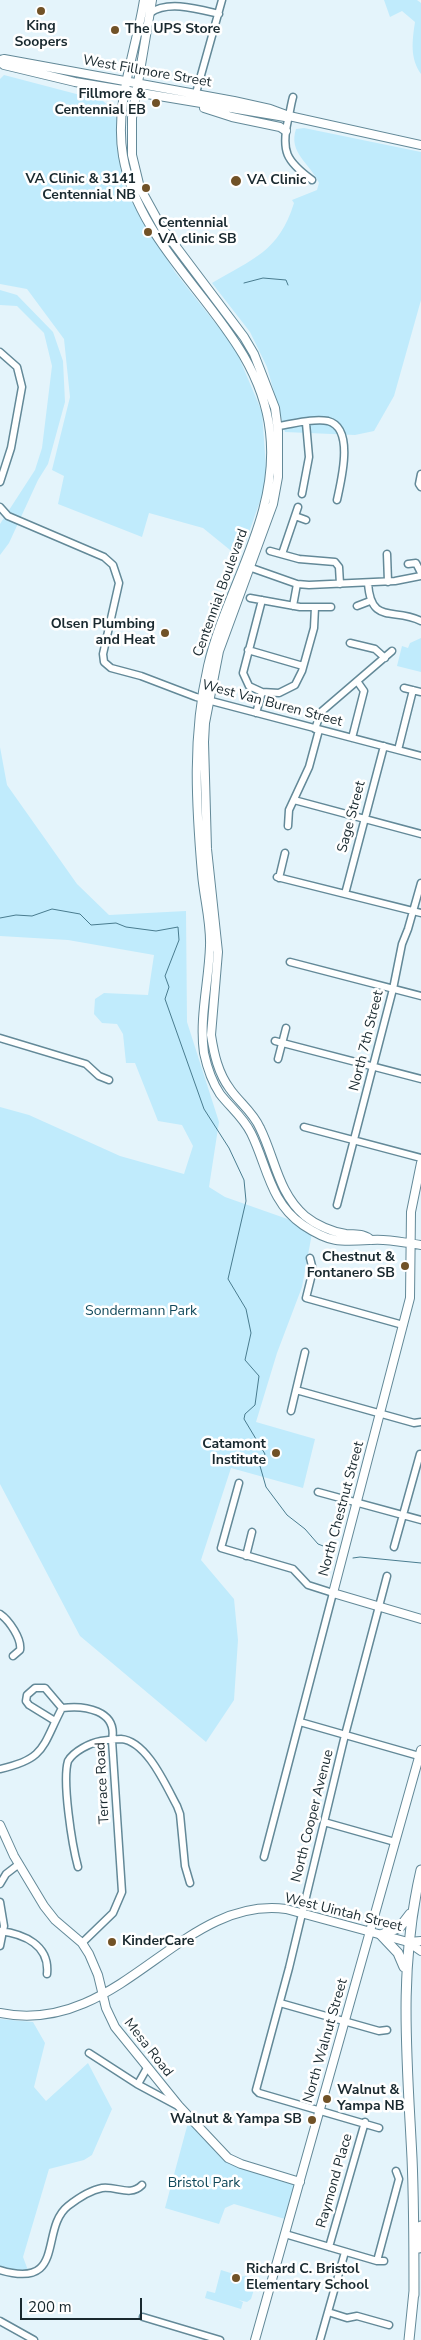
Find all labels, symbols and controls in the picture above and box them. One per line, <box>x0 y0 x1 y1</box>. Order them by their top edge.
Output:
marker: King Soopers <box>35 5 47 17</box>
place label: King Soopers <box>14 19 68 52</box>
place label: The UPS Store <box>125 22 220 38</box>
marker: The UPS Store <box>109 24 121 36</box>
street label: West Fillmore Street <box>81 52 213 92</box>
place label: Fillmore & Centennial EB <box>54 87 146 120</box>
marker: Fillmore & Centennial EB <box>150 97 162 109</box>
place label: VA Clinic & 3141 Centennial NB <box>25 172 136 204</box>
place label: VA Clinic <box>247 173 306 189</box>
marker: VA Clinic <box>229 174 243 188</box>
marker: VA Clinic & 3141 Centennial NB <box>140 182 152 194</box>
place label: Centennial VA clinic SB <box>158 216 237 248</box>
marker: Centennial VA clinic SB <box>142 226 154 238</box>
street label: Centennial Boulevard <box>190 527 252 659</box>
place label: Olsen Plumbing and Heat <box>51 617 155 650</box>
marker: Olsen Plumbing and Heat <box>159 627 171 639</box>
street label: West Van Buren Street <box>200 677 344 731</box>
street label: Sage Street <box>334 779 370 855</box>
street label: North 7th Street <box>346 989 388 1093</box>
place label: Chestnut & Fontanero SB <box>307 1250 395 1282</box>
marker: Chestnut & Fontanero SB <box>399 1260 411 1272</box>
park label: Sondermann Park <box>85 1304 197 1320</box>
place label: Catamont Institute <box>202 1437 266 1470</box>
street label: North Chestnut Street <box>316 1440 368 1578</box>
marker: Catamont Institute <box>270 1447 282 1459</box>
street label: Terrace Road <box>92 1742 114 1824</box>
street label: North Cooper Avenue <box>288 1748 338 1884</box>
street label: West Uintah Street <box>282 1890 404 1936</box>
place label: KinderCare <box>122 1934 194 1950</box>
marker: KinderCare <box>106 1936 118 1948</box>
street label: North Walnut Street <box>300 1977 352 2105</box>
street label: Mesa Road <box>120 2015 176 2081</box>
place label: Walnut & Yampa NB <box>337 2083 404 2116</box>
marker: Walnut & Yampa NB <box>321 2093 333 2105</box>
place label: Walnut & Yampa SB <box>170 2112 302 2128</box>
marker: Walnut & Yampa SB <box>306 2114 318 2126</box>
street label: Raymond Place <box>313 2132 357 2230</box>
park label: Bristol Park <box>168 2176 240 2192</box>
place label: Richard C. Bristol Elementary School <box>246 2262 369 2294</box>
marker: Richard C. Bristol Elementary School <box>230 2272 242 2284</box>
scale bar <box>22 2288 145 2320</box>
text: 200 m <box>28 2297 72 2317</box>

